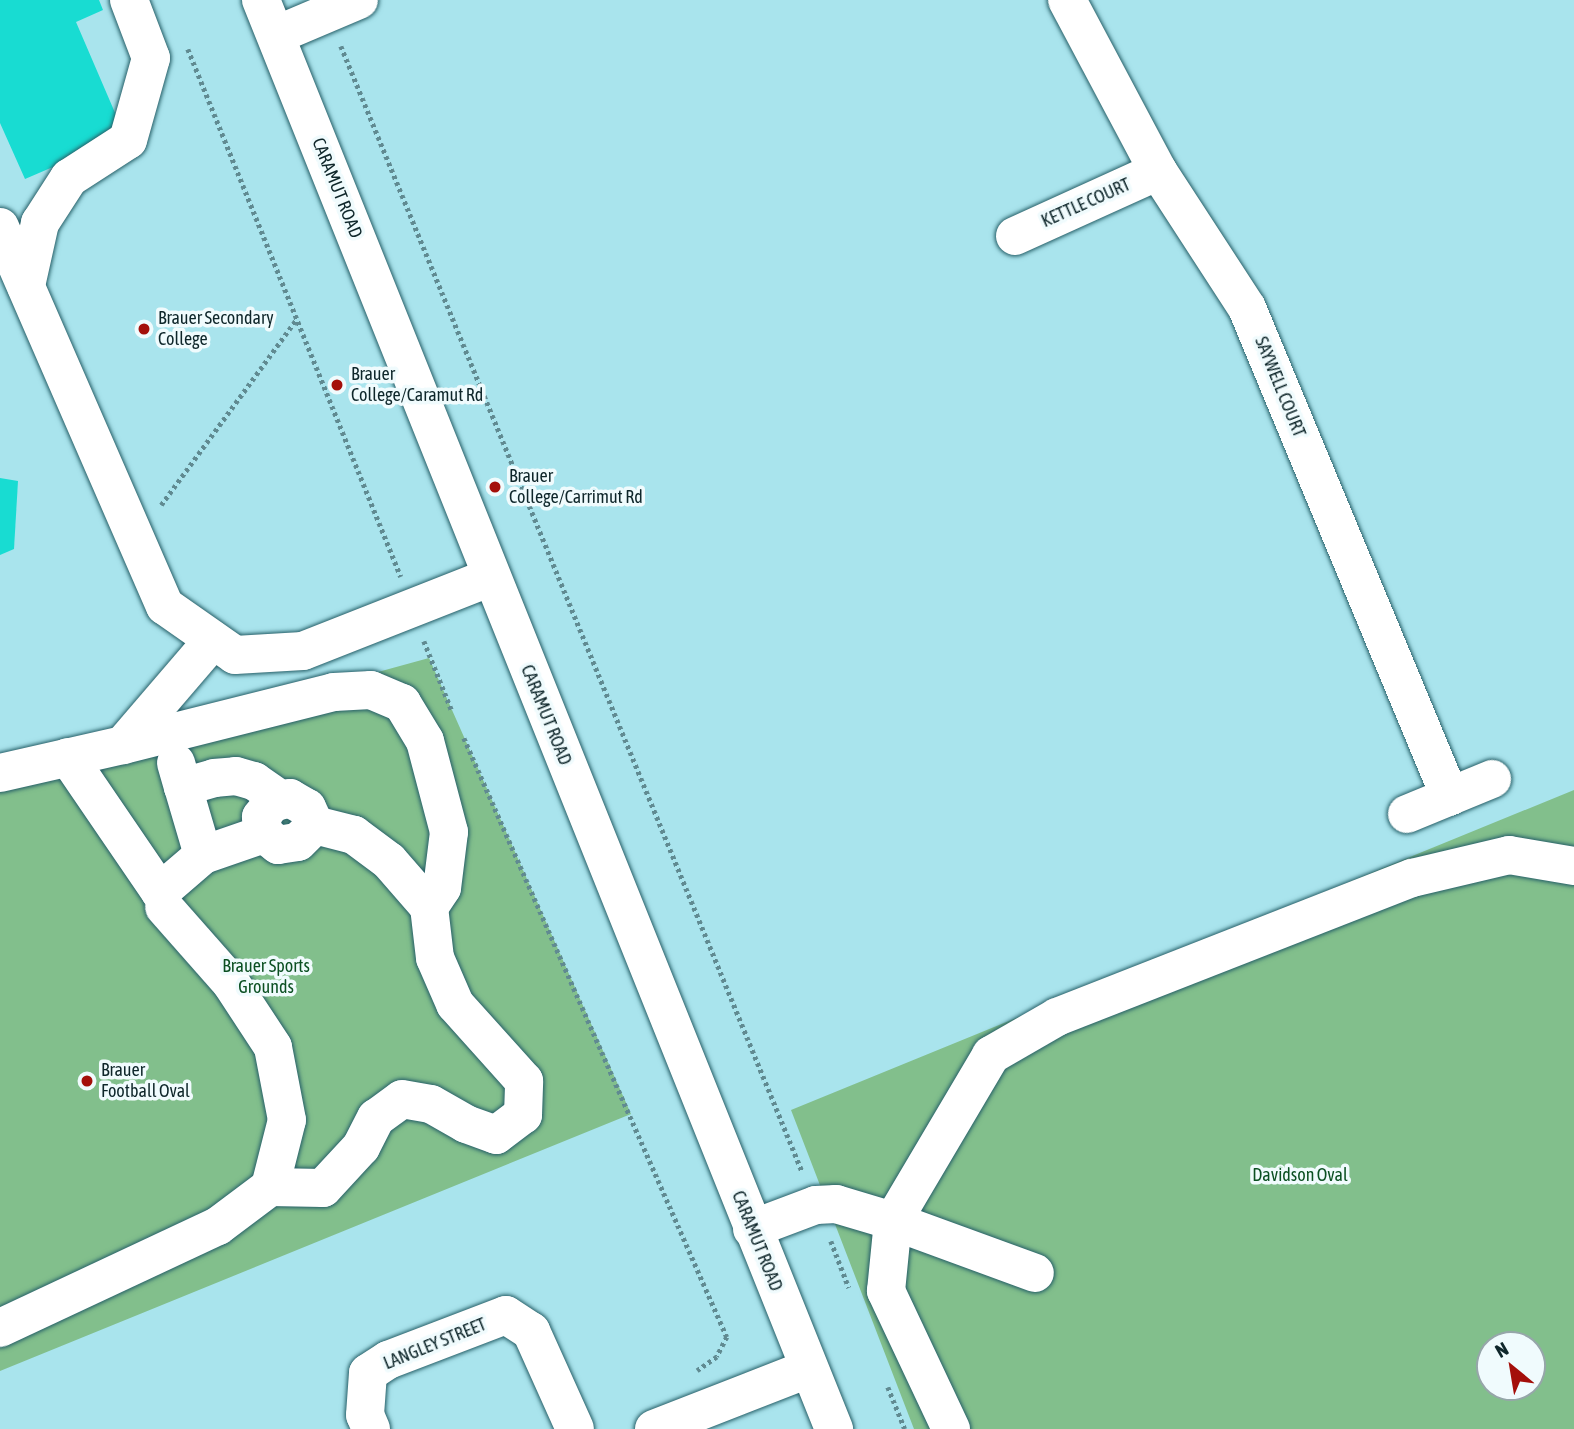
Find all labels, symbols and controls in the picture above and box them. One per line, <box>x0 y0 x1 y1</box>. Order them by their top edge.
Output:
street label: CARAMUT ROAD <box>307 135 367 241</box>
street label: KETTLE COURT <box>1038 174 1134 232</box>
place label: Brauer Secondary College <box>158 308 274 350</box>
marker: Brauer Secondary College <box>136 321 152 337</box>
street label: SAYWELL COURT <box>1250 334 1310 440</box>
place label: Brauer College/Caramut Rd <box>351 364 483 406</box>
marker: Brauer College/Caramut Rd <box>329 377 345 393</box>
place label: Brauer College/Carrimut Rd <box>509 466 643 508</box>
marker: Brauer College/Carrimut Rd <box>487 479 503 495</box>
street label: CARAMUT ROAD <box>516 662 576 768</box>
park label: Brauer Sports Grounds <box>222 956 310 998</box>
place label: Brauer Football Oval <box>101 1060 190 1102</box>
marker: Brauer Football Oval <box>79 1073 95 1089</box>
park label: Davidson Oval <box>1252 1164 1348 1186</box>
street label: CARAMUT ROAD <box>727 1188 787 1294</box>
street label: LANGLEY STREET <box>381 1314 489 1374</box>
north arrow <box>1476 1331 1546 1401</box>
text: N <box>1491 1337 1512 1362</box>

